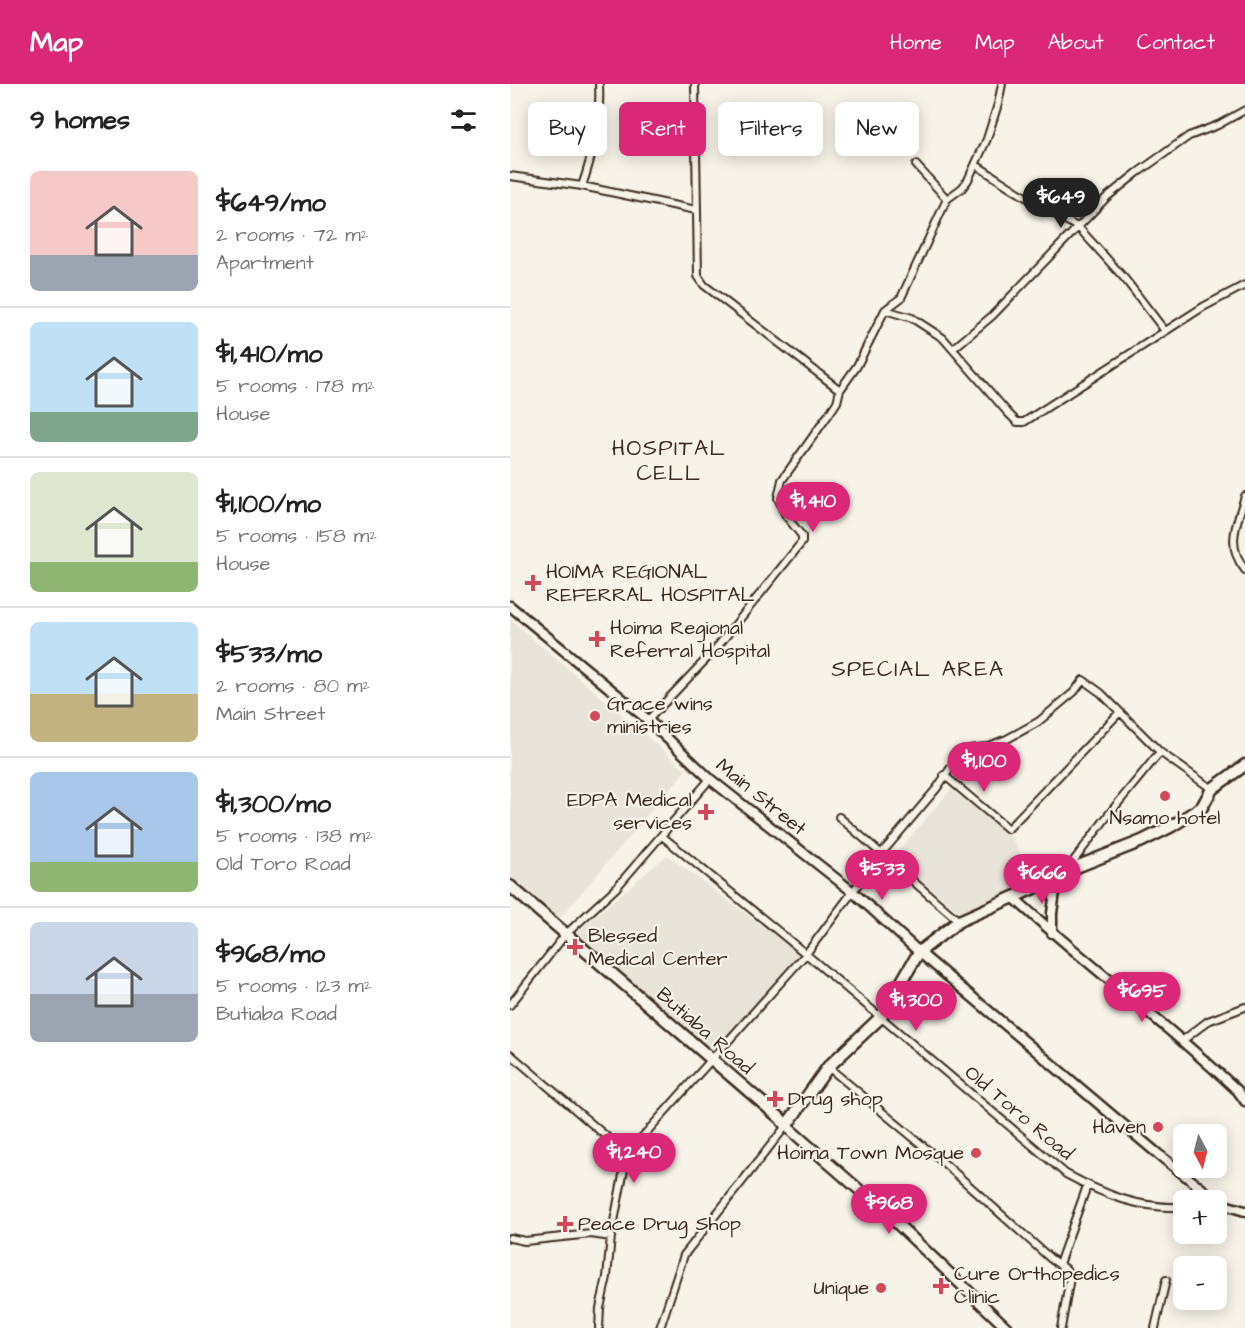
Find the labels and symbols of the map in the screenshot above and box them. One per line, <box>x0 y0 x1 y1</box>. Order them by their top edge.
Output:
pin: $649 <box>1025 178 1097 229</box>
district label: HOSPITAL CELL <box>612 433 726 489</box>
pin: $1,410 <box>764 482 862 533</box>
place label: HOIMA REGIONAL REFERRAL HOSPITAL <box>546 558 754 609</box>
marker: HOIMA REGIONAL REFERRAL HOSPITAL <box>524 574 542 592</box>
place label: Hoima Regional Referral Hospital <box>610 614 770 665</box>
marker: Hoima Regional Referral Hospital <box>588 630 606 648</box>
district label: SPECIAL AREA <box>831 654 1005 685</box>
place label: Grace wins ministries <box>607 690 713 741</box>
marker: Grace wins ministries <box>588 709 602 723</box>
pin: $1,100 <box>935 742 1033 793</box>
street label: Main Street <box>710 752 812 842</box>
place label: EDPA Medical services <box>567 786 692 837</box>
marker: Nsamo hotel <box>1158 789 1172 803</box>
marker: EDPA Medical services <box>697 803 715 821</box>
place label: Nsamo hotel <box>1110 804 1220 832</box>
pin: $533 <box>846 850 918 901</box>
pin: $666 <box>1006 854 1078 905</box>
place label: Blessed Medical Center <box>588 922 728 973</box>
marker: Blessed Medical Center <box>566 938 584 956</box>
pin: $695 <box>1106 972 1178 1023</box>
street label: Butiaba Road <box>650 981 760 1081</box>
pin: $1,300 <box>867 981 965 1032</box>
street label: Old Toro Road <box>958 1059 1080 1167</box>
place label: Drug shop <box>788 1085 883 1114</box>
marker: Drug shop <box>766 1090 784 1108</box>
place label: Haven <box>1093 1113 1146 1141</box>
marker: Haven <box>1151 1120 1165 1134</box>
north arrow <box>1173 1124 1227 1178</box>
pin: $1,240 <box>585 1133 683 1184</box>
place label: Hoima Town Mosque <box>777 1139 964 1167</box>
marker: Hoima Town Mosque <box>969 1146 983 1160</box>
pin: $968 <box>853 1184 925 1235</box>
place label: Peace Drug Shop <box>578 1210 741 1239</box>
marker: Peace Drug Shop <box>556 1215 574 1233</box>
place label: Cure Orthopedics Clinic <box>954 1260 1120 1311</box>
place label: Unique <box>813 1274 869 1302</box>
marker: Cure Orthopedics Clinic <box>932 1277 950 1295</box>
marker: Unique <box>874 1281 888 1295</box>

